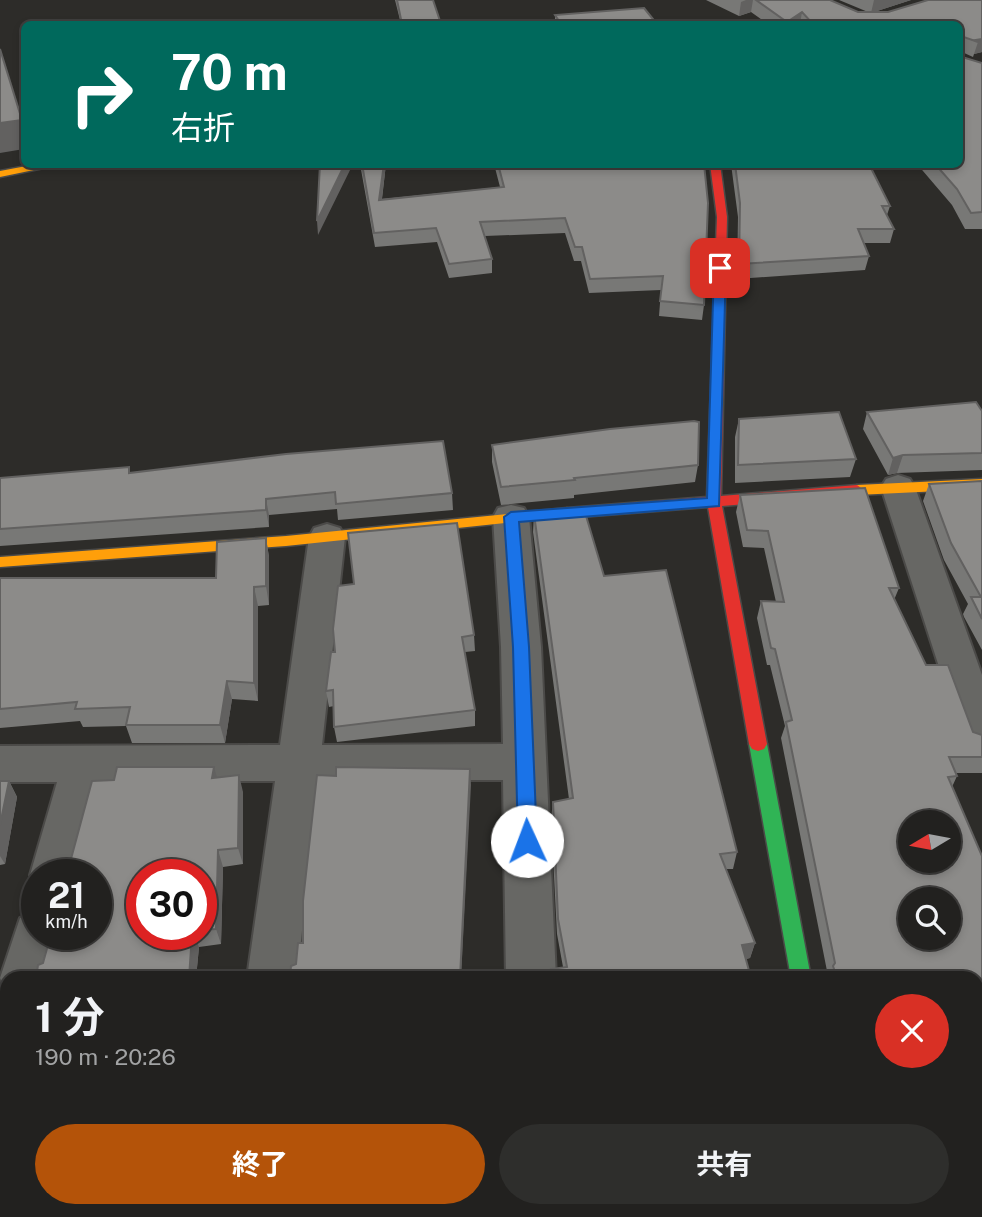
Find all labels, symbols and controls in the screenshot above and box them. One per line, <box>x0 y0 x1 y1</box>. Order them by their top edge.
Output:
text: 70 m <box>171 43 288 101</box>
icon: right <box>56 49 147 140</box>
text: 右折 <box>171 109 235 146</box>
pin <box>690 238 750 298</box>
icon: arrive <box>701 249 739 287</box>
position arrow <box>490 804 564 878</box>
north arrow <box>898 810 961 873</box>
map controls <box>898 810 961 950</box>
speed limit sign: 30 <box>126 859 217 950</box>
text: 21 <box>48 875 85 916</box>
button: search <box>898 887 961 950</box>
text: km/h <box>45 911 88 932</box>
text: 1 分 <box>35 992 104 1041</box>
button: close <box>875 994 949 1068</box>
text: 190 m · 20:26 <box>35 1043 176 1070</box>
button: 終了 <box>35 1124 485 1204</box>
button: 共有 <box>499 1124 949 1204</box>

